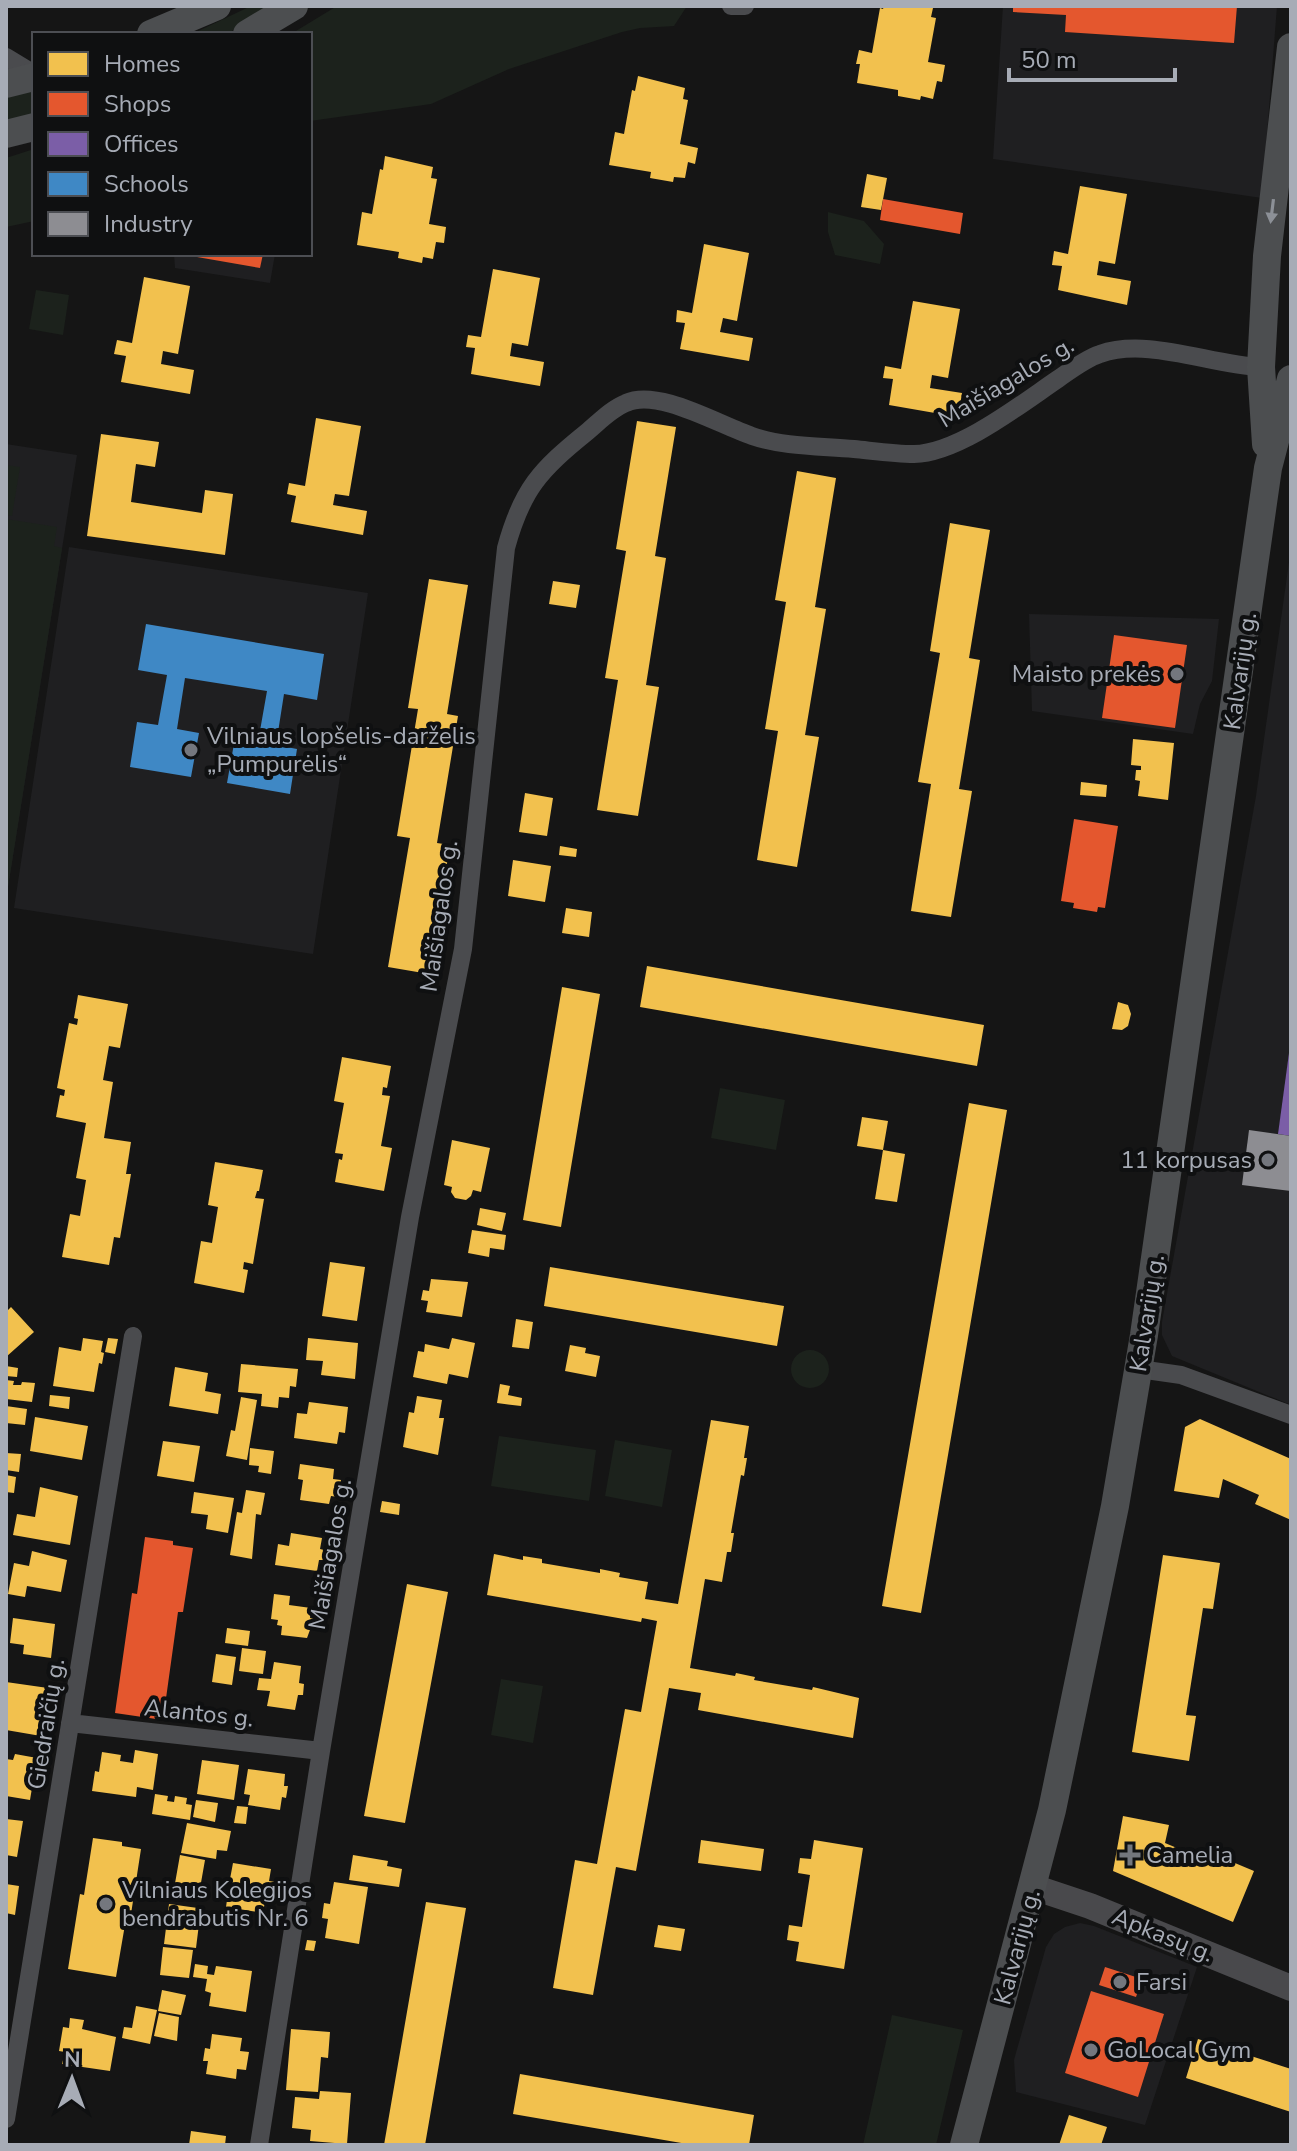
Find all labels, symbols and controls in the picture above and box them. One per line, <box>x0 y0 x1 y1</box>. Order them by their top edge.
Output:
legend <box>32 32 312 256</box>
scale bar <box>1009 32 1175 82</box>
text: 50 m <box>1021 44 1077 76</box>
text: Homes <box>104 48 180 80</box>
text: Shops <box>104 88 171 120</box>
text: Offices <box>104 128 179 160</box>
text: Schools <box>104 168 189 200</box>
one-way arrow <box>1266 199 1279 224</box>
text: Industry <box>104 208 193 240</box>
street label: Maišiagalos g. <box>932 329 1080 435</box>
street label: Kalvarijų g. <box>1216 610 1264 732</box>
place label: Maisto prekės <box>1012 658 1161 690</box>
marker: Maisto prekės <box>1168 665 1186 683</box>
place label: Vilniaus lopšelis-darželis „Pumpurėlis“ <box>206 720 476 780</box>
marker: Vilniaus lopšelis-darželis „Pumpurėlis“ <box>182 741 200 759</box>
street label: Maišiagalos g. <box>413 838 465 994</box>
place label: 11 korpusas <box>1120 1144 1252 1176</box>
marker: 11 korpusas <box>1259 1151 1277 1169</box>
street label: Kalvarijų g. <box>1122 1252 1172 1374</box>
street label: Maišiagalos g. <box>301 1476 359 1632</box>
street label: Giedraičių g. <box>20 1656 72 1792</box>
street label: Alantos g. <box>143 1691 255 1735</box>
place label: Camelia <box>1146 1839 1233 1871</box>
marker: Camelia <box>1121 1846 1139 1864</box>
place label: Vilniaus Kolegijos bendrabutis Nr. 6 <box>121 1874 312 1934</box>
street label: Kalvarijų g. <box>986 1886 1048 2008</box>
marker: Vilniaus Kolegijos bendrabutis Nr. 6 <box>97 1895 115 1913</box>
street label: Apkasų g. <box>1107 1900 1219 1970</box>
place label: Farsi <box>1136 1966 1187 1998</box>
marker: Farsi <box>1111 1973 1129 1991</box>
place label: GoLocal Gym <box>1107 2034 1251 2066</box>
north arrow <box>32 2039 112 2119</box>
marker: GoLocal Gym <box>1082 2041 1100 2059</box>
text: N <box>64 2045 81 2075</box>

